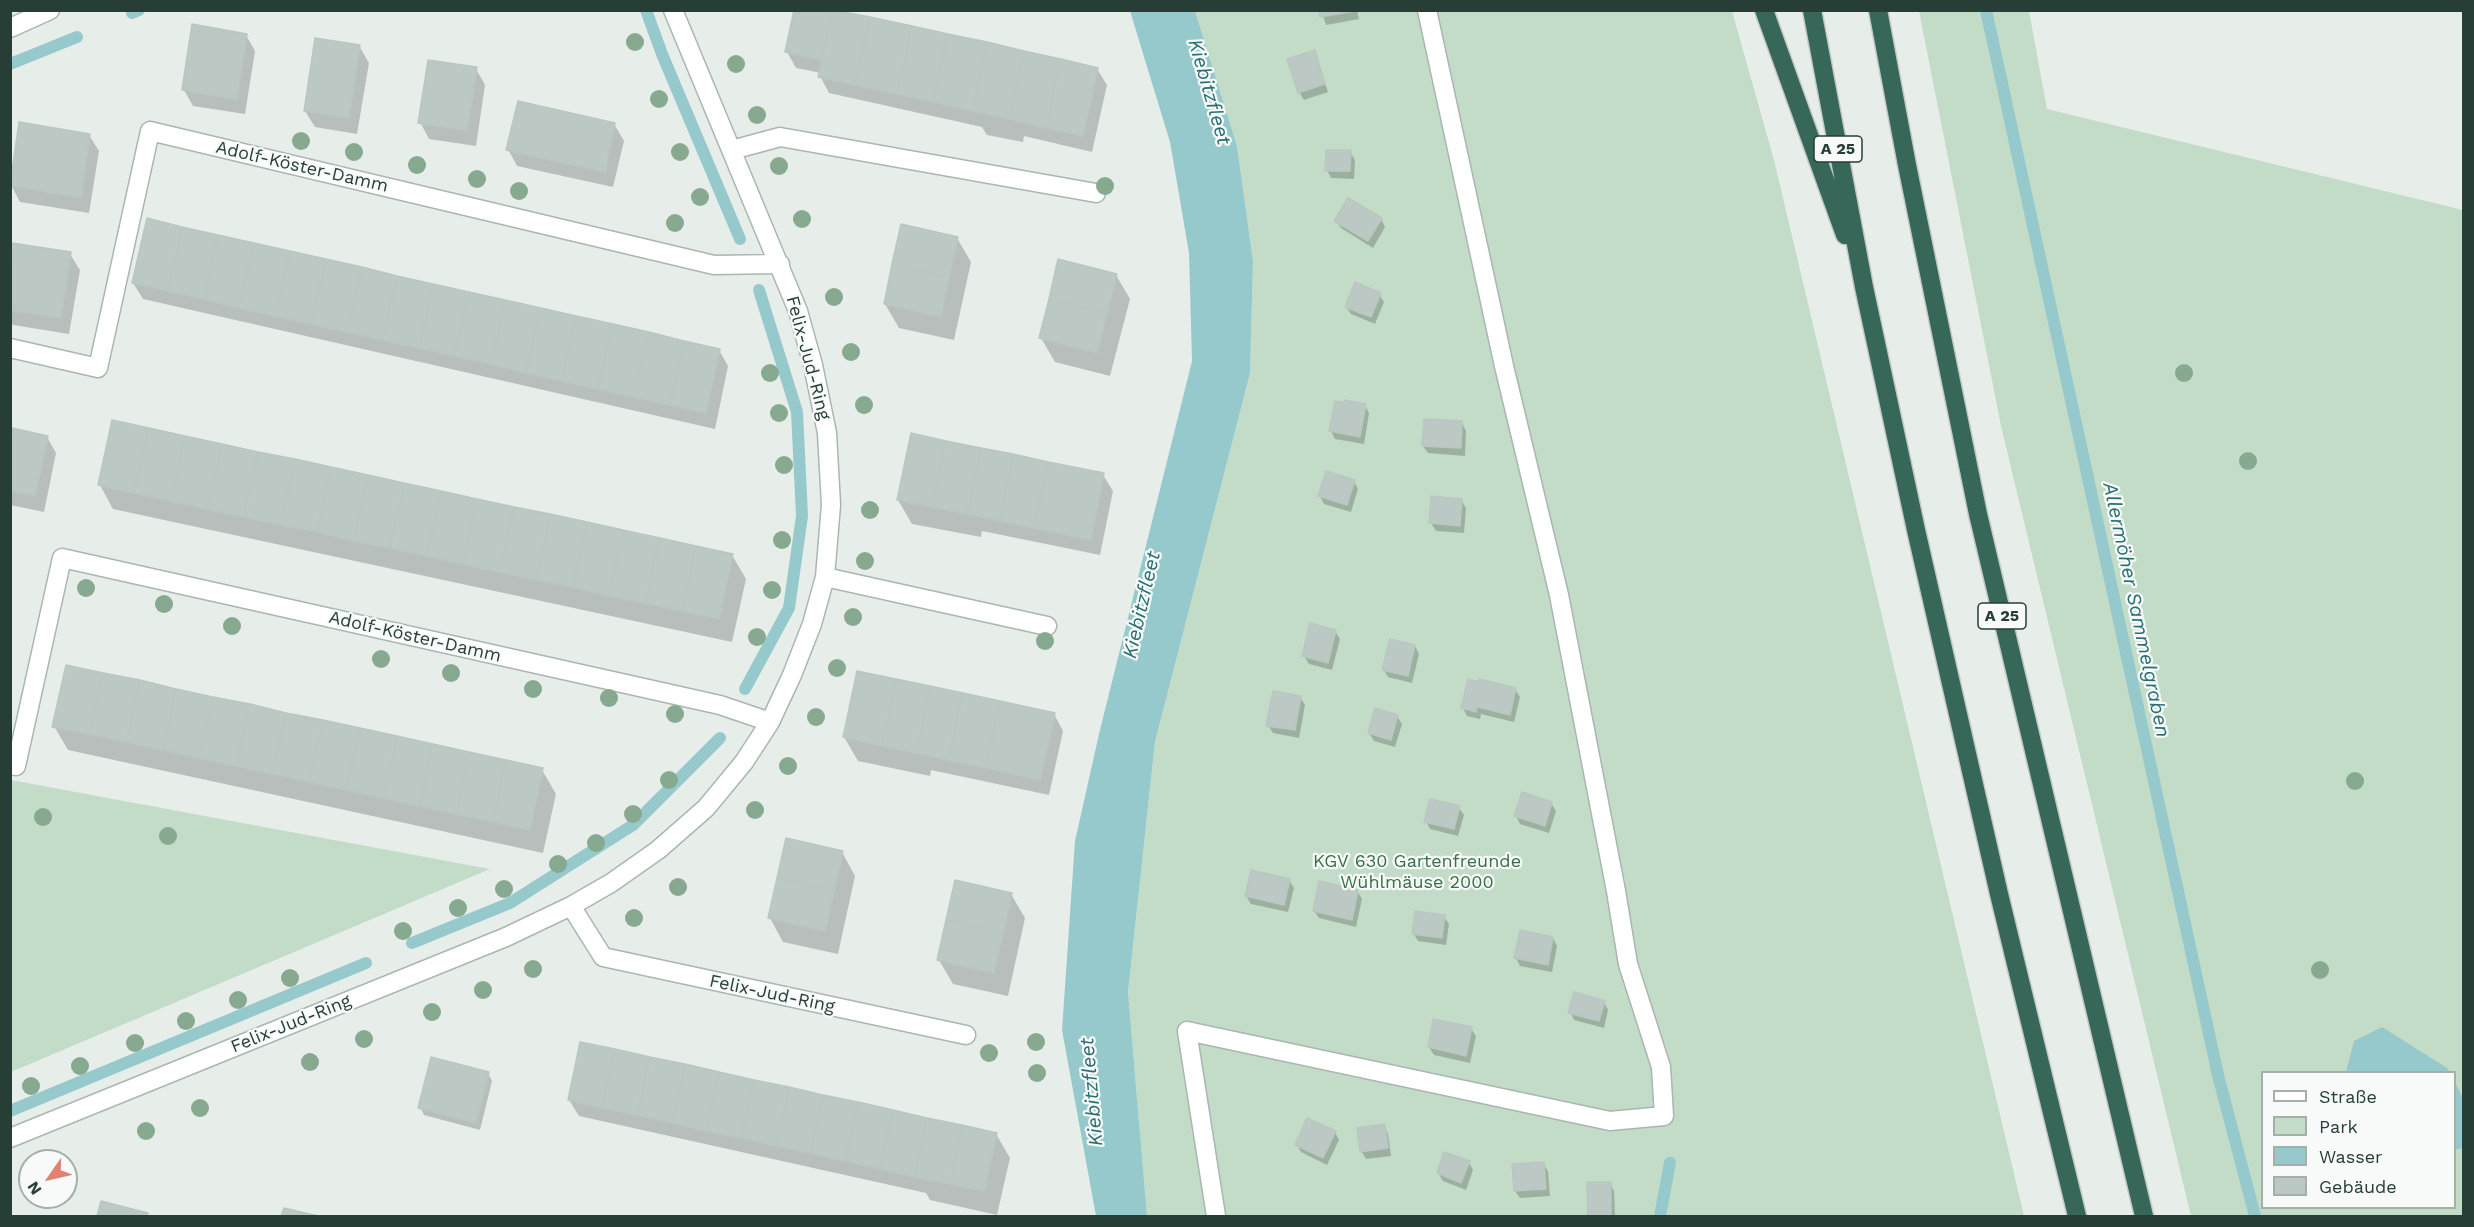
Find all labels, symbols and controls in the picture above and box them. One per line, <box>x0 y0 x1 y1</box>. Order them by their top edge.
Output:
water label: Kiebitzfleet <box>1182 36 1236 148</box>
road number: A 25 <box>1814 136 1862 162</box>
street label: Adolf-Köster-Damm <box>214 137 390 197</box>
street label: Felix-Jud-Ring <box>781 294 835 422</box>
water label: Allermöher Sammelgraben <box>2097 480 2175 740</box>
water label: Kiebitzfleet <box>1118 549 1166 661</box>
road number: A 25 <box>1978 603 2026 629</box>
street label: Adolf-Köster-Damm <box>327 607 503 667</box>
park label: KGV 630 Gartenfreunde Wühlmäuse 2000 <box>1313 851 1521 894</box>
street label: Felix-Jud-Ring <box>707 970 837 1018</box>
street label: Felix-Jud-Ring <box>228 990 354 1058</box>
water label: Kiebitzfleet <box>1075 1037 1109 1147</box>
legend <box>2261 1071 2456 1209</box>
text: Straße <box>2319 1086 2377 1107</box>
text: Park <box>2319 1116 2358 1137</box>
text: Wasser <box>2319 1146 2382 1167</box>
north arrow <box>18 1149 78 1209</box>
text: Gebäude <box>2319 1176 2397 1197</box>
text: N <box>23 1178 46 1198</box>

